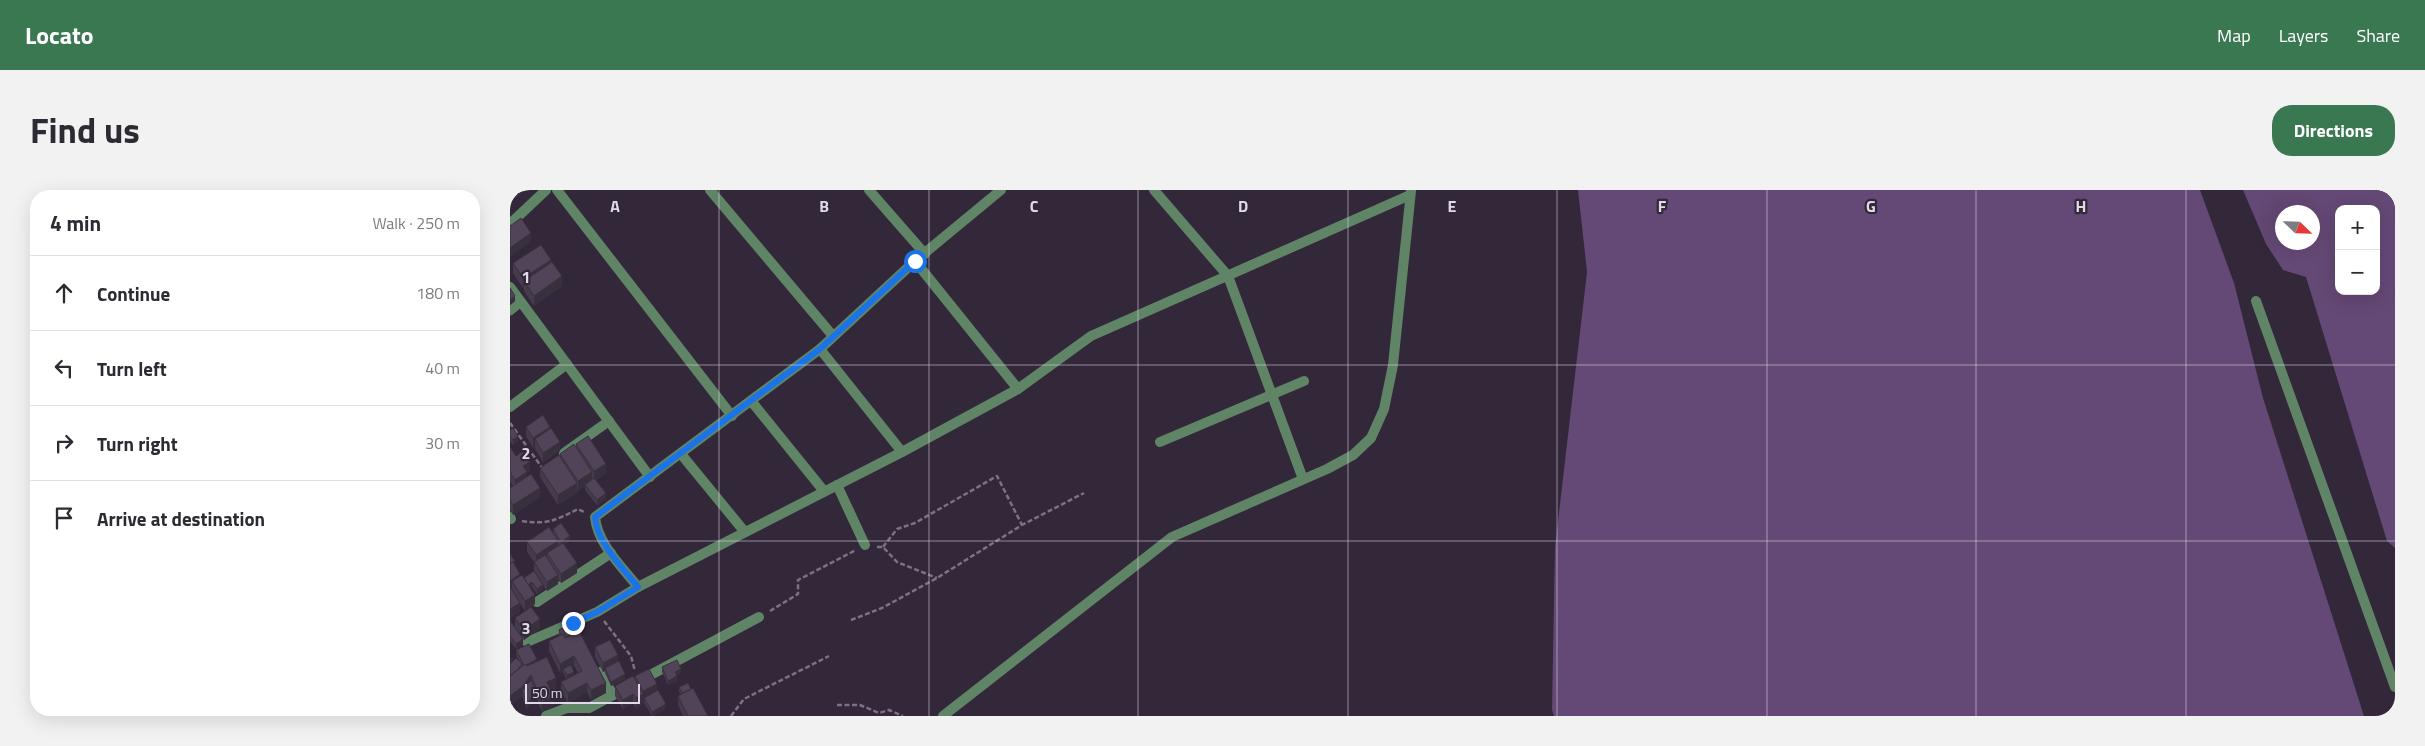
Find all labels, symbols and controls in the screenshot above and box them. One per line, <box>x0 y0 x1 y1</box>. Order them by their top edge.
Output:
text: Locato <box>25 17 94 53</box>
text: Map <box>2217 22 2251 49</box>
text: Layers <box>2279 22 2328 49</box>
text: Share <box>2356 22 2400 49</box>
text: Find us <box>30 103 140 157</box>
button: Directions <box>2272 105 2395 156</box>
text: A <box>610 194 620 218</box>
text: B <box>819 194 829 218</box>
text: C <box>1030 194 1039 218</box>
text: D <box>1238 194 1248 218</box>
text: E <box>1448 194 1457 218</box>
text: F <box>1658 194 1667 218</box>
text: G <box>1866 194 1876 218</box>
text: H <box>2076 194 2086 218</box>
north arrow <box>2275 205 2320 250</box>
map controls <box>2335 205 2380 295</box>
button: + <box>2335 205 2380 250</box>
text: 4 min <box>50 207 101 239</box>
text: Walk · 250 m <box>372 211 460 235</box>
route start <box>904 250 927 273</box>
button: − <box>2335 250 2380 295</box>
text: 1 <box>522 265 530 289</box>
icon: ahead <box>50 279 78 307</box>
text: Continue <box>97 279 170 308</box>
text: 180 m <box>416 281 460 305</box>
icon: left <box>50 354 78 382</box>
text: Turn left <box>97 354 167 383</box>
text: 40 m <box>425 356 460 380</box>
icon: right <box>50 429 78 457</box>
text: Turn right <box>97 429 178 458</box>
text: 30 m <box>425 431 460 455</box>
text: 2 <box>522 441 530 465</box>
icon: arrive <box>50 504 78 532</box>
text: Arrive at destination <box>97 504 265 533</box>
route end <box>562 612 585 635</box>
text: 3 <box>522 616 530 640</box>
scale bar <box>525 681 640 704</box>
text: 50 m <box>532 682 562 703</box>

